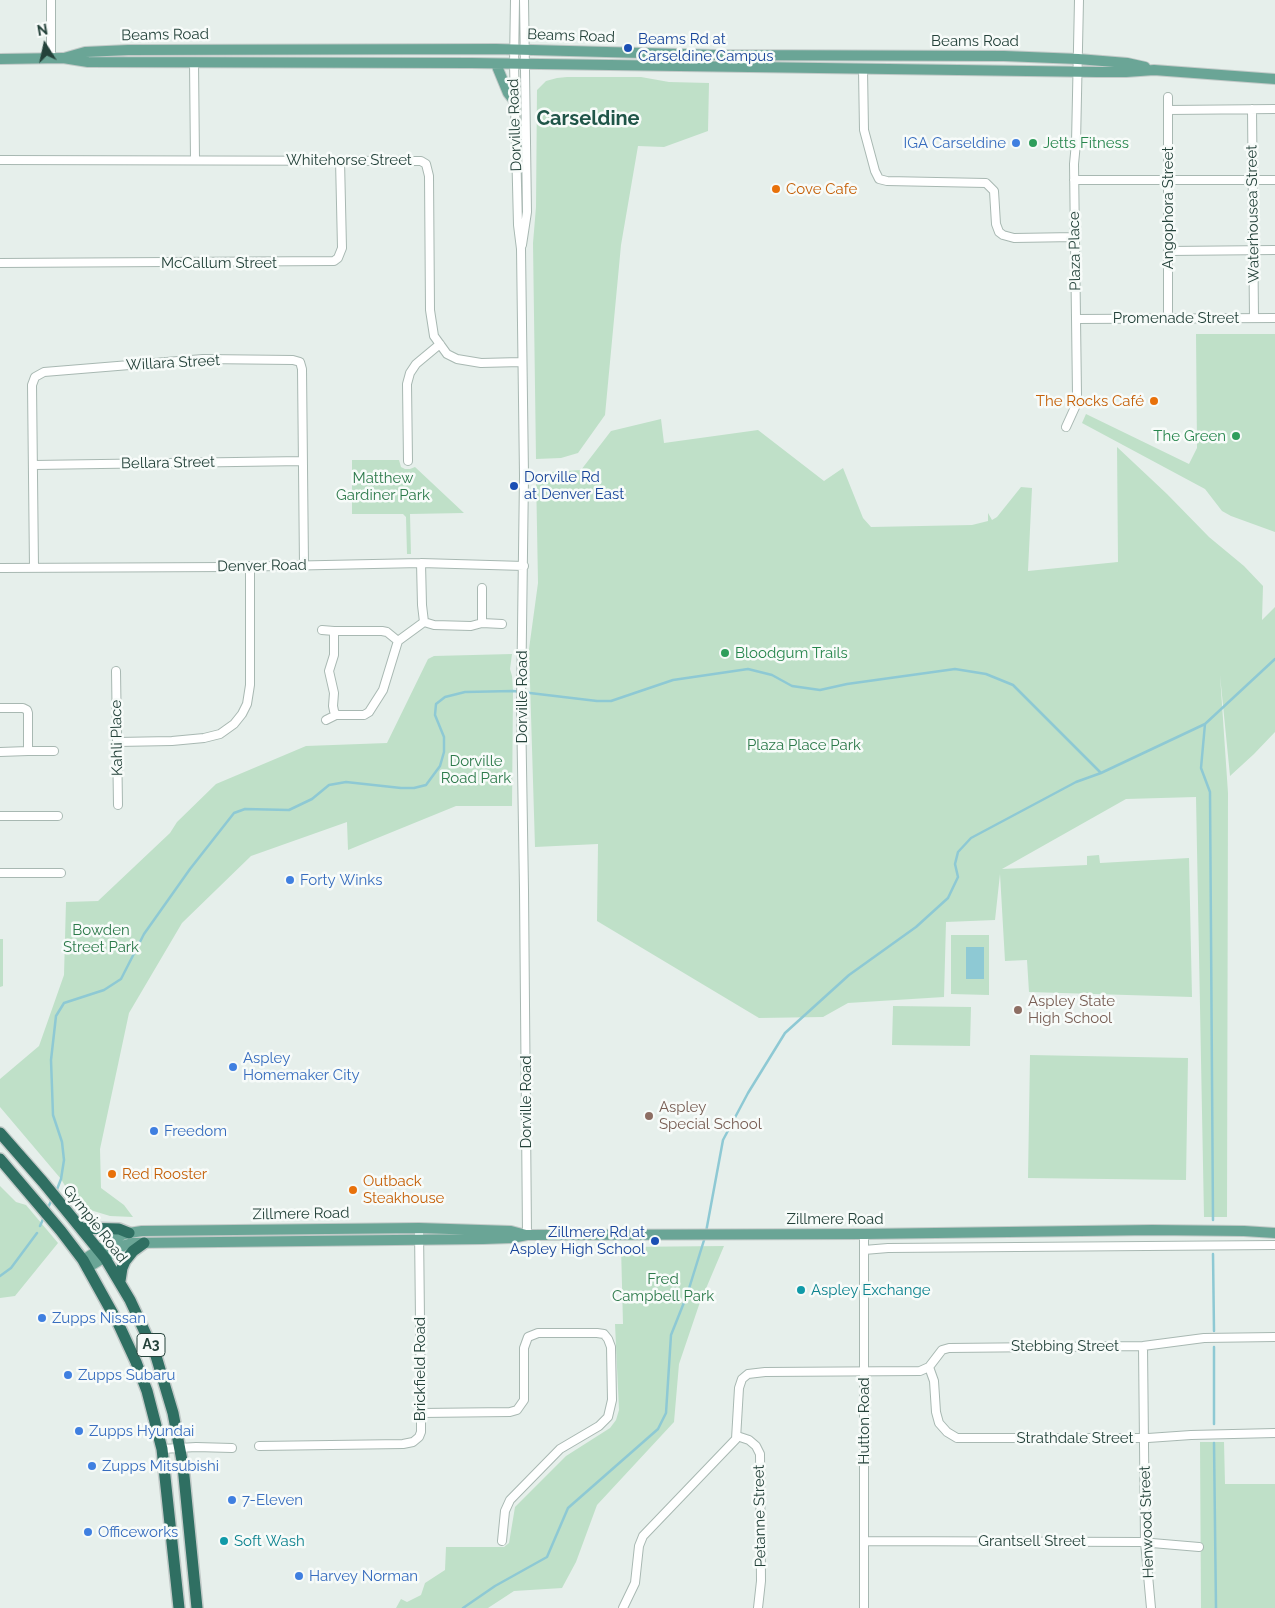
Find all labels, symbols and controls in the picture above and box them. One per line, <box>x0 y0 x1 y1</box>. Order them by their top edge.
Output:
north arrow <box>20 20 70 70</box>
text: N <box>36 21 49 39</box>
street label: Beams Road <box>121 25 209 45</box>
street label: Beams Road <box>527 25 615 47</box>
place label: Beams Rd at Carseldine Campus <box>638 30 773 65</box>
street label: Beams Road <box>931 32 1019 50</box>
marker: Beams Rd at Carseldine Campus <box>622 42 634 54</box>
street label: Dorville Road <box>504 78 526 172</box>
district label: Carseldine <box>536 107 640 131</box>
place label: IGA Carseldine <box>904 134 1006 152</box>
place label: Jetts Fitness <box>1043 134 1129 152</box>
marker: IGA Carseldine <box>1010 137 1022 149</box>
marker: Jetts Fitness <box>1027 137 1039 149</box>
street label: Waterhousea Street <box>1243 145 1263 283</box>
street label: Angophora Street <box>1159 147 1177 269</box>
street label: Whitehorse Street <box>286 151 412 169</box>
place label: Cove Cafe <box>786 180 857 198</box>
marker: Cove Cafe <box>770 183 782 195</box>
street label: Plaza Place <box>1065 211 1085 291</box>
street label: McCallum Street <box>161 254 277 272</box>
street label: Promenade Street <box>1113 309 1239 327</box>
street label: Willara Street <box>126 352 220 374</box>
place label: The Rocks Café <box>1036 392 1144 410</box>
marker: The Rocks Café <box>1148 395 1160 407</box>
place label: The Green <box>1153 427 1226 445</box>
marker: The Green <box>1230 430 1242 442</box>
street label: Bellara Street <box>121 453 215 473</box>
place label: Dorville Rd at Denver East <box>524 468 624 503</box>
park label: Matthew Gardiner Park <box>336 469 430 504</box>
marker: Dorville Rd at Denver East <box>508 480 520 492</box>
street label: Denver Road <box>217 556 307 576</box>
place label: Bloodgum Trails <box>735 644 848 662</box>
marker: Bloodgum Trails <box>719 647 731 659</box>
street label: Dorville Road <box>513 651 531 743</box>
street label: Kahli Place <box>107 700 127 776</box>
park label: Plaza Place Park <box>747 736 861 754</box>
park label: Dorville Road Park <box>441 752 511 787</box>
place label: Forty Winks <box>300 871 382 889</box>
marker: Forty Winks <box>284 874 296 886</box>
park label: Bowden Street Park <box>63 921 139 956</box>
place label: Aspley State High School <box>1028 992 1115 1027</box>
marker: Aspley State High School <box>1012 1004 1024 1016</box>
place label: Aspley Homemaker City <box>243 1049 360 1084</box>
street label: Dorville Road <box>517 1056 535 1148</box>
marker: Aspley Homemaker City <box>227 1061 239 1073</box>
place label: Aspley Special School <box>659 1098 762 1133</box>
marker: Aspley Special School <box>643 1110 655 1122</box>
place label: Freedom <box>164 1122 227 1140</box>
marker: Freedom <box>148 1125 160 1137</box>
place label: Red Rooster <box>122 1165 207 1183</box>
marker: Red Rooster <box>106 1168 118 1180</box>
place label: Outback Steakhouse <box>363 1172 444 1207</box>
street label: Gympie Road <box>59 1182 131 1266</box>
marker: Outback Steakhouse <box>347 1184 359 1196</box>
street label: Zillmere Road <box>252 1204 350 1224</box>
street label: Zillmere Road <box>786 1210 884 1228</box>
place label: Zillmere Rd at Aspley High School <box>510 1223 645 1258</box>
marker: Zillmere Rd at Aspley High School <box>649 1235 661 1247</box>
park label: Fred Campbell Park <box>612 1270 714 1305</box>
place label: Aspley Exchange <box>811 1281 930 1299</box>
marker: Aspley Exchange <box>795 1284 807 1296</box>
place label: Zupps Nissan <box>52 1309 146 1327</box>
marker: Zupps Nissan <box>36 1312 48 1324</box>
street label: Brickfield Road <box>411 1317 429 1421</box>
road number: A3 <box>137 1334 165 1356</box>
street label: Stebbing Street <box>1011 1337 1119 1355</box>
place label: Zupps Subaru <box>78 1366 175 1384</box>
marker: Zupps Subaru <box>62 1369 74 1381</box>
street label: Hutton Road <box>855 1377 873 1465</box>
place label: Zupps Hyundai <box>89 1422 194 1440</box>
marker: Zupps Hyundai <box>73 1425 85 1437</box>
street label: Strathdale Street <box>1017 1429 1133 1447</box>
place label: Zupps Mitsubishi <box>102 1457 219 1475</box>
marker: Zupps Mitsubishi <box>86 1460 98 1472</box>
street label: Petanne Street <box>750 1464 770 1568</box>
street label: Henwood Street <box>1136 1465 1158 1579</box>
place label: 7-Eleven <box>242 1491 303 1509</box>
marker: 7-Eleven <box>226 1494 238 1506</box>
place label: Officeworks <box>98 1523 178 1541</box>
marker: Officeworks <box>82 1526 94 1538</box>
place label: Soft Wash <box>234 1532 305 1550</box>
street label: Grantsell Street <box>978 1532 1086 1550</box>
marker: Soft Wash <box>218 1535 230 1547</box>
place label: Harvey Norman <box>309 1567 418 1585</box>
marker: Harvey Norman <box>293 1570 305 1582</box>

